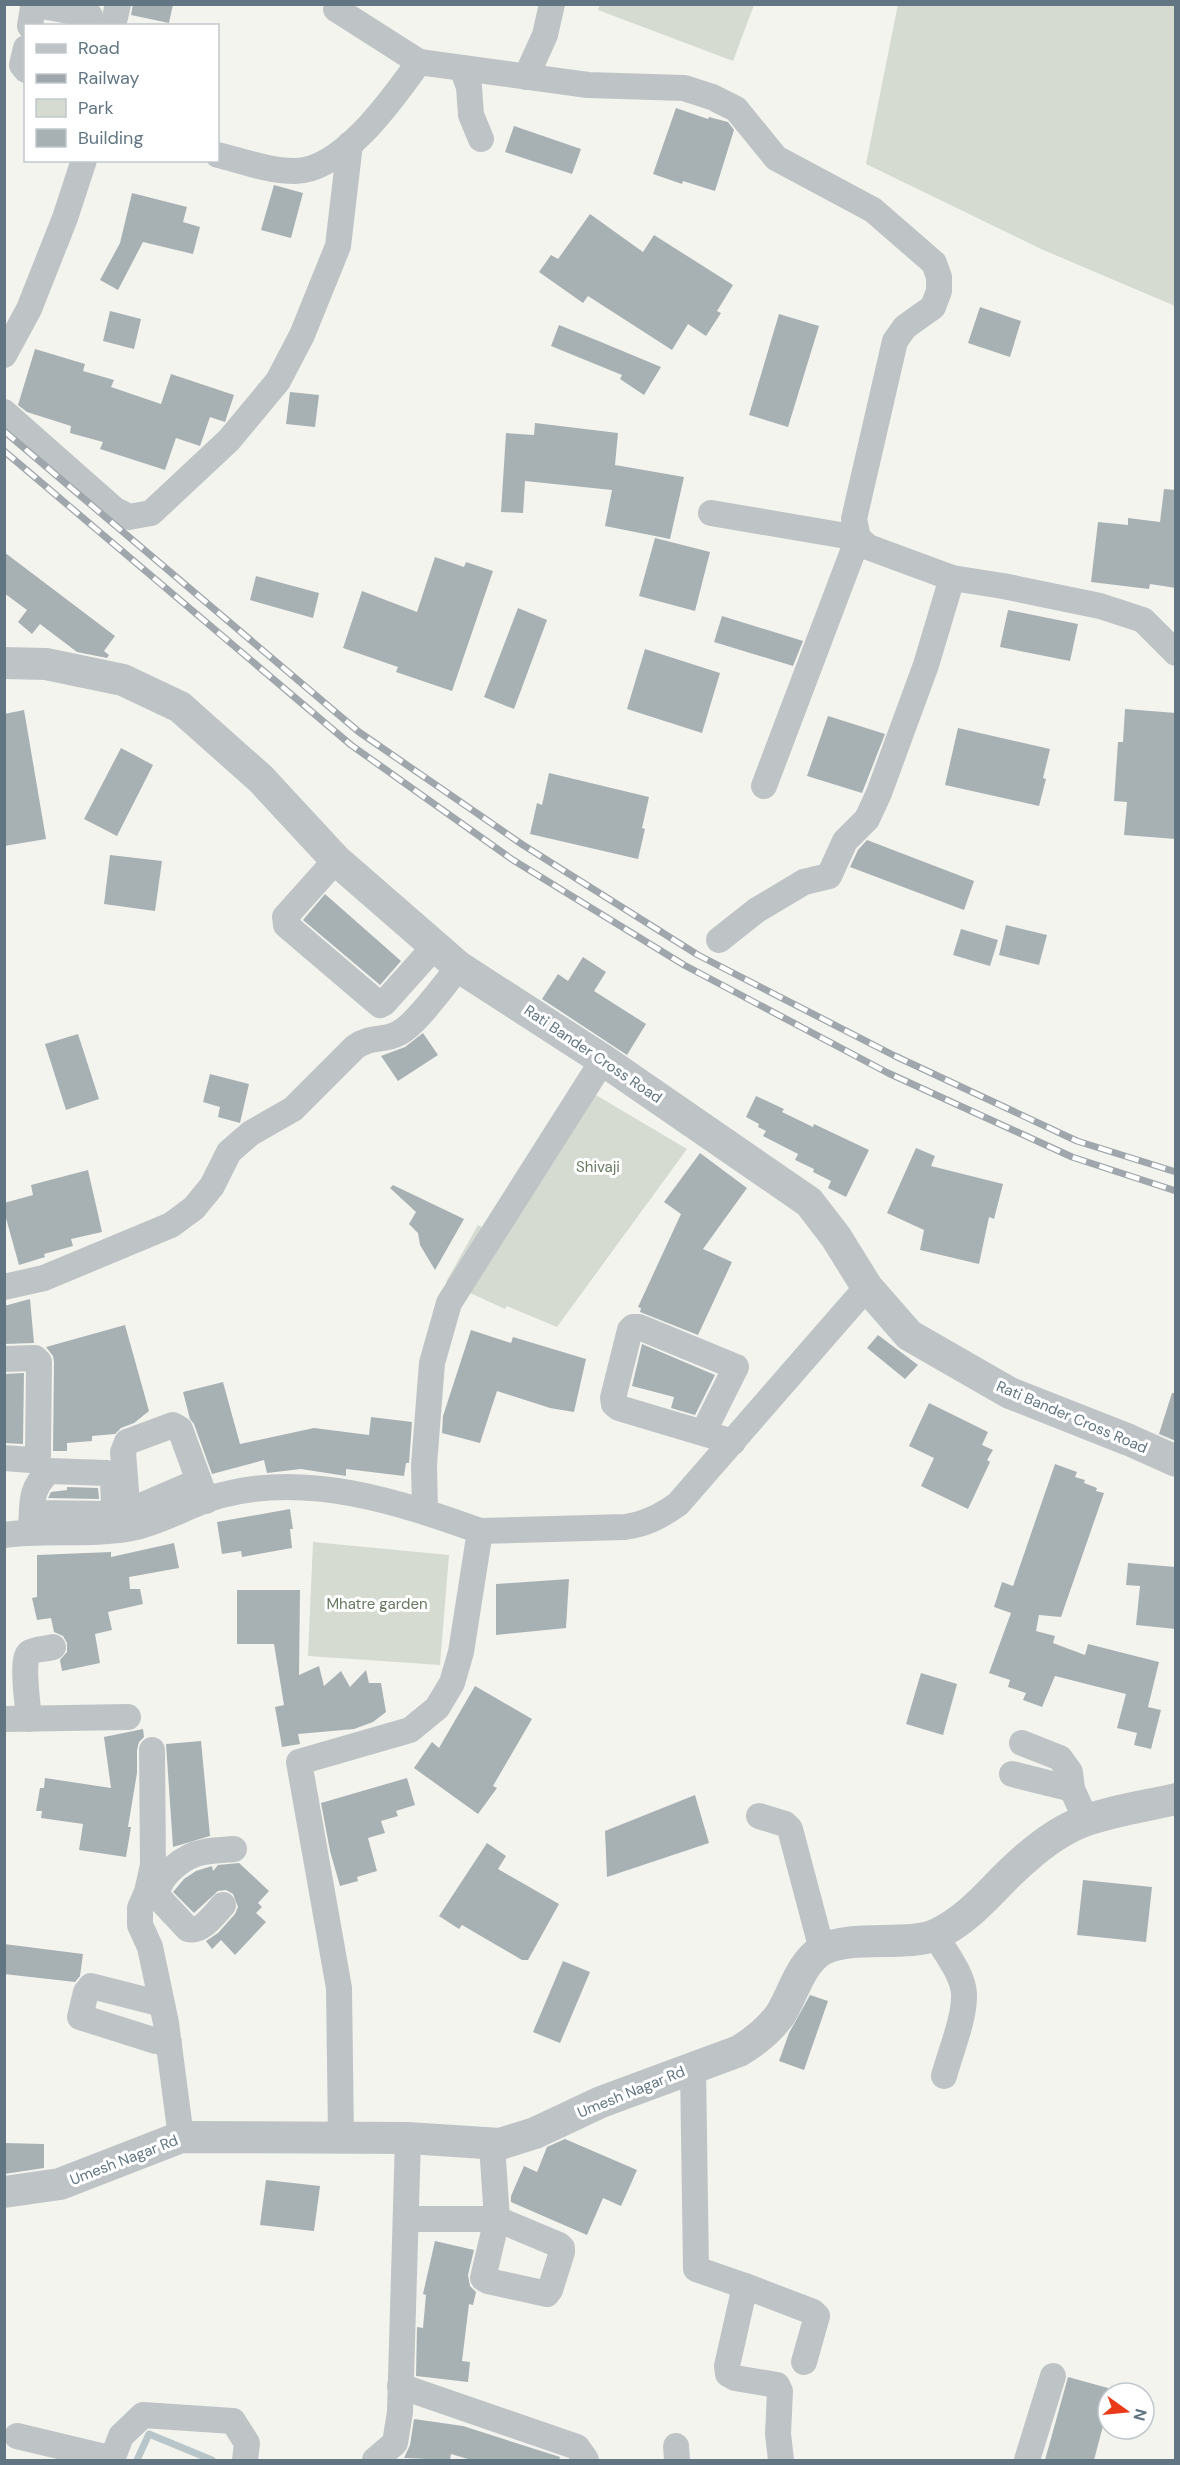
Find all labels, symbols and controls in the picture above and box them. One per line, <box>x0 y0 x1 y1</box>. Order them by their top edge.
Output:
legend <box>24 24 219 162</box>
text: Road <box>78 36 120 60</box>
text: Railway <box>78 66 140 90</box>
text: Park <box>78 96 114 120</box>
text: Building <box>78 126 143 150</box>
street label: Rati Bander Cross Road <box>520 1000 666 1108</box>
park label: Shivaji <box>576 1157 620 1177</box>
street label: Rati Bander Cross Road <box>993 1376 1151 1458</box>
park label: Mhatre garden <box>326 1594 428 1614</box>
street label: Umesh Nagar Rd <box>574 2061 688 2123</box>
street label: Umesh Nagar Rd <box>67 2130 181 2190</box>
north arrow <box>1096 2381 1156 2441</box>
text: N <box>1128 2406 1152 2423</box>

